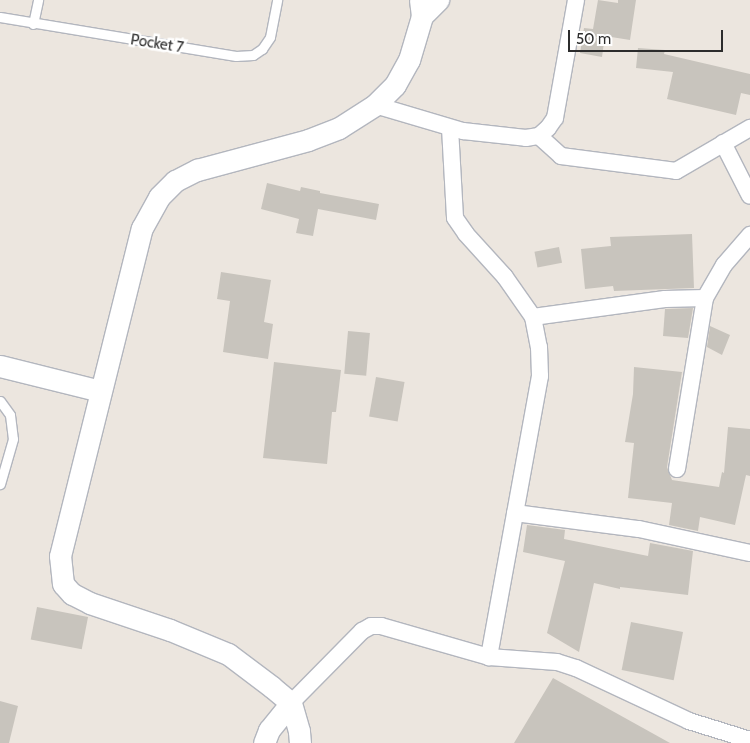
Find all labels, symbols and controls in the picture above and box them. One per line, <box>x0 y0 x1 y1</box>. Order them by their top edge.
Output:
scale bar <box>570 20 725 52</box>
text: 50 m <box>576 30 611 48</box>
street label: Pocket 7 <box>129 31 185 57</box>

